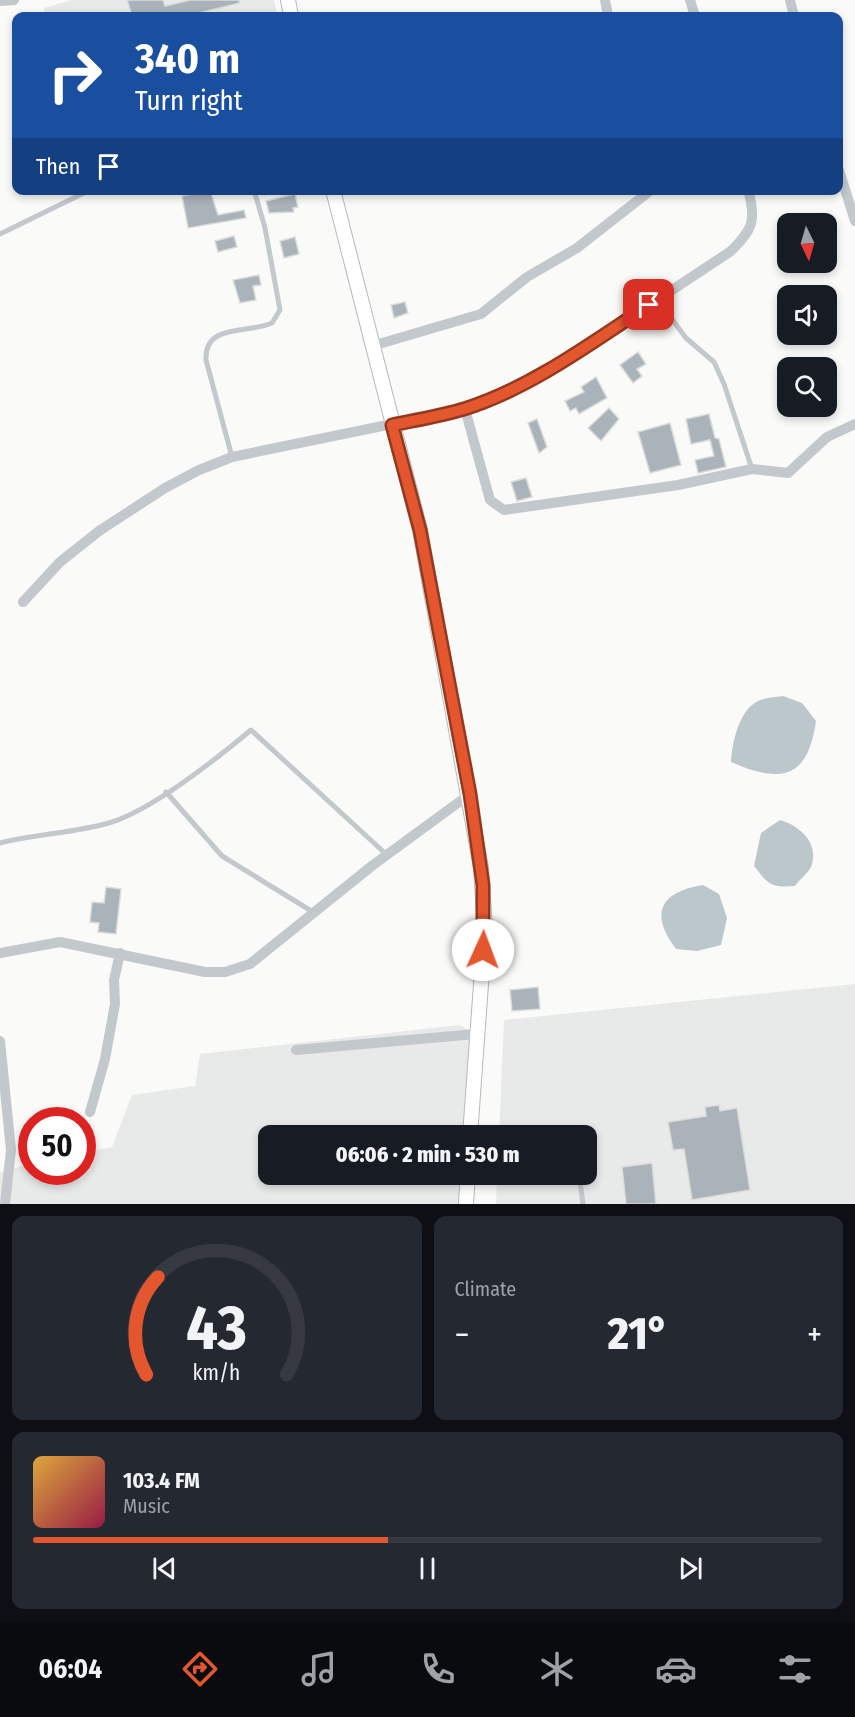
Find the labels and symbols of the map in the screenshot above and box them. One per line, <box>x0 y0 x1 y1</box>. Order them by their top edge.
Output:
north arrow <box>777 213 837 273</box>
pin <box>623 279 674 330</box>
position arrow <box>451 918 515 982</box>
speed limit sign: 50 <box>18 1107 96 1185</box>

